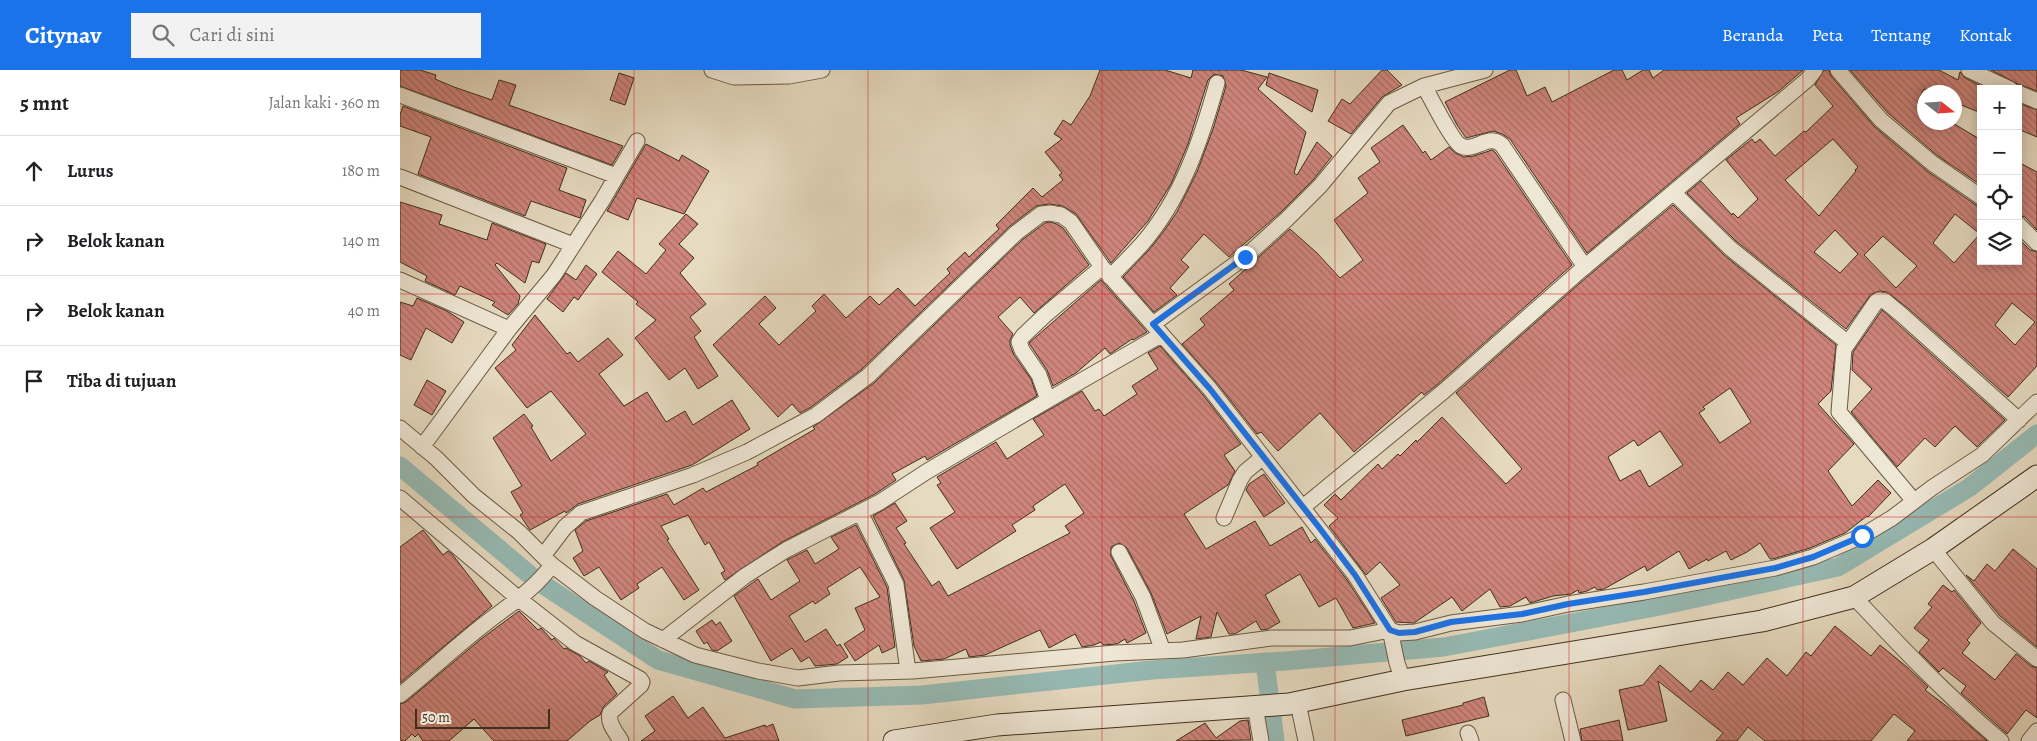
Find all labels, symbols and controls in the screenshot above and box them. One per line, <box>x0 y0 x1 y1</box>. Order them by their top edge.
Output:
search box <box>131 13 481 58</box>
text: Citynav <box>25 19 101 51</box>
icon: search <box>149 21 177 49</box>
text: Cari di sini <box>189 22 275 48</box>
text: Beranda <box>1722 23 1784 47</box>
text: Peta <box>1812 23 1843 47</box>
text: Tentang <box>1871 23 1931 47</box>
text: Kontak <box>1959 23 2012 47</box>
north arrow <box>1917 85 1962 130</box>
map controls <box>1977 85 2022 265</box>
button: + <box>1977 85 2022 130</box>
text: 5 mnt <box>20 89 69 117</box>
text: Jalan kaki · 360 m <box>268 92 380 114</box>
button: − <box>1977 130 2022 175</box>
icon: ahead <box>20 157 48 185</box>
text: Lurus <box>67 158 113 184</box>
text: 180 m <box>342 160 380 182</box>
button: locate <box>1977 175 2022 220</box>
button: layers <box>1977 220 2022 265</box>
icon: right <box>20 227 48 255</box>
text: Belok kanan <box>67 228 165 254</box>
text: 140 m <box>342 230 380 252</box>
route end <box>1234 246 1257 269</box>
icon: right <box>20 297 48 325</box>
text: Belok kanan <box>67 298 165 324</box>
text: 40 m <box>348 300 380 322</box>
icon: arrive <box>20 367 48 395</box>
text: Tiba di tujuan <box>67 368 176 394</box>
route start <box>1851 525 1874 548</box>
scale bar <box>415 706 550 729</box>
text: 50 m <box>422 708 450 727</box>

